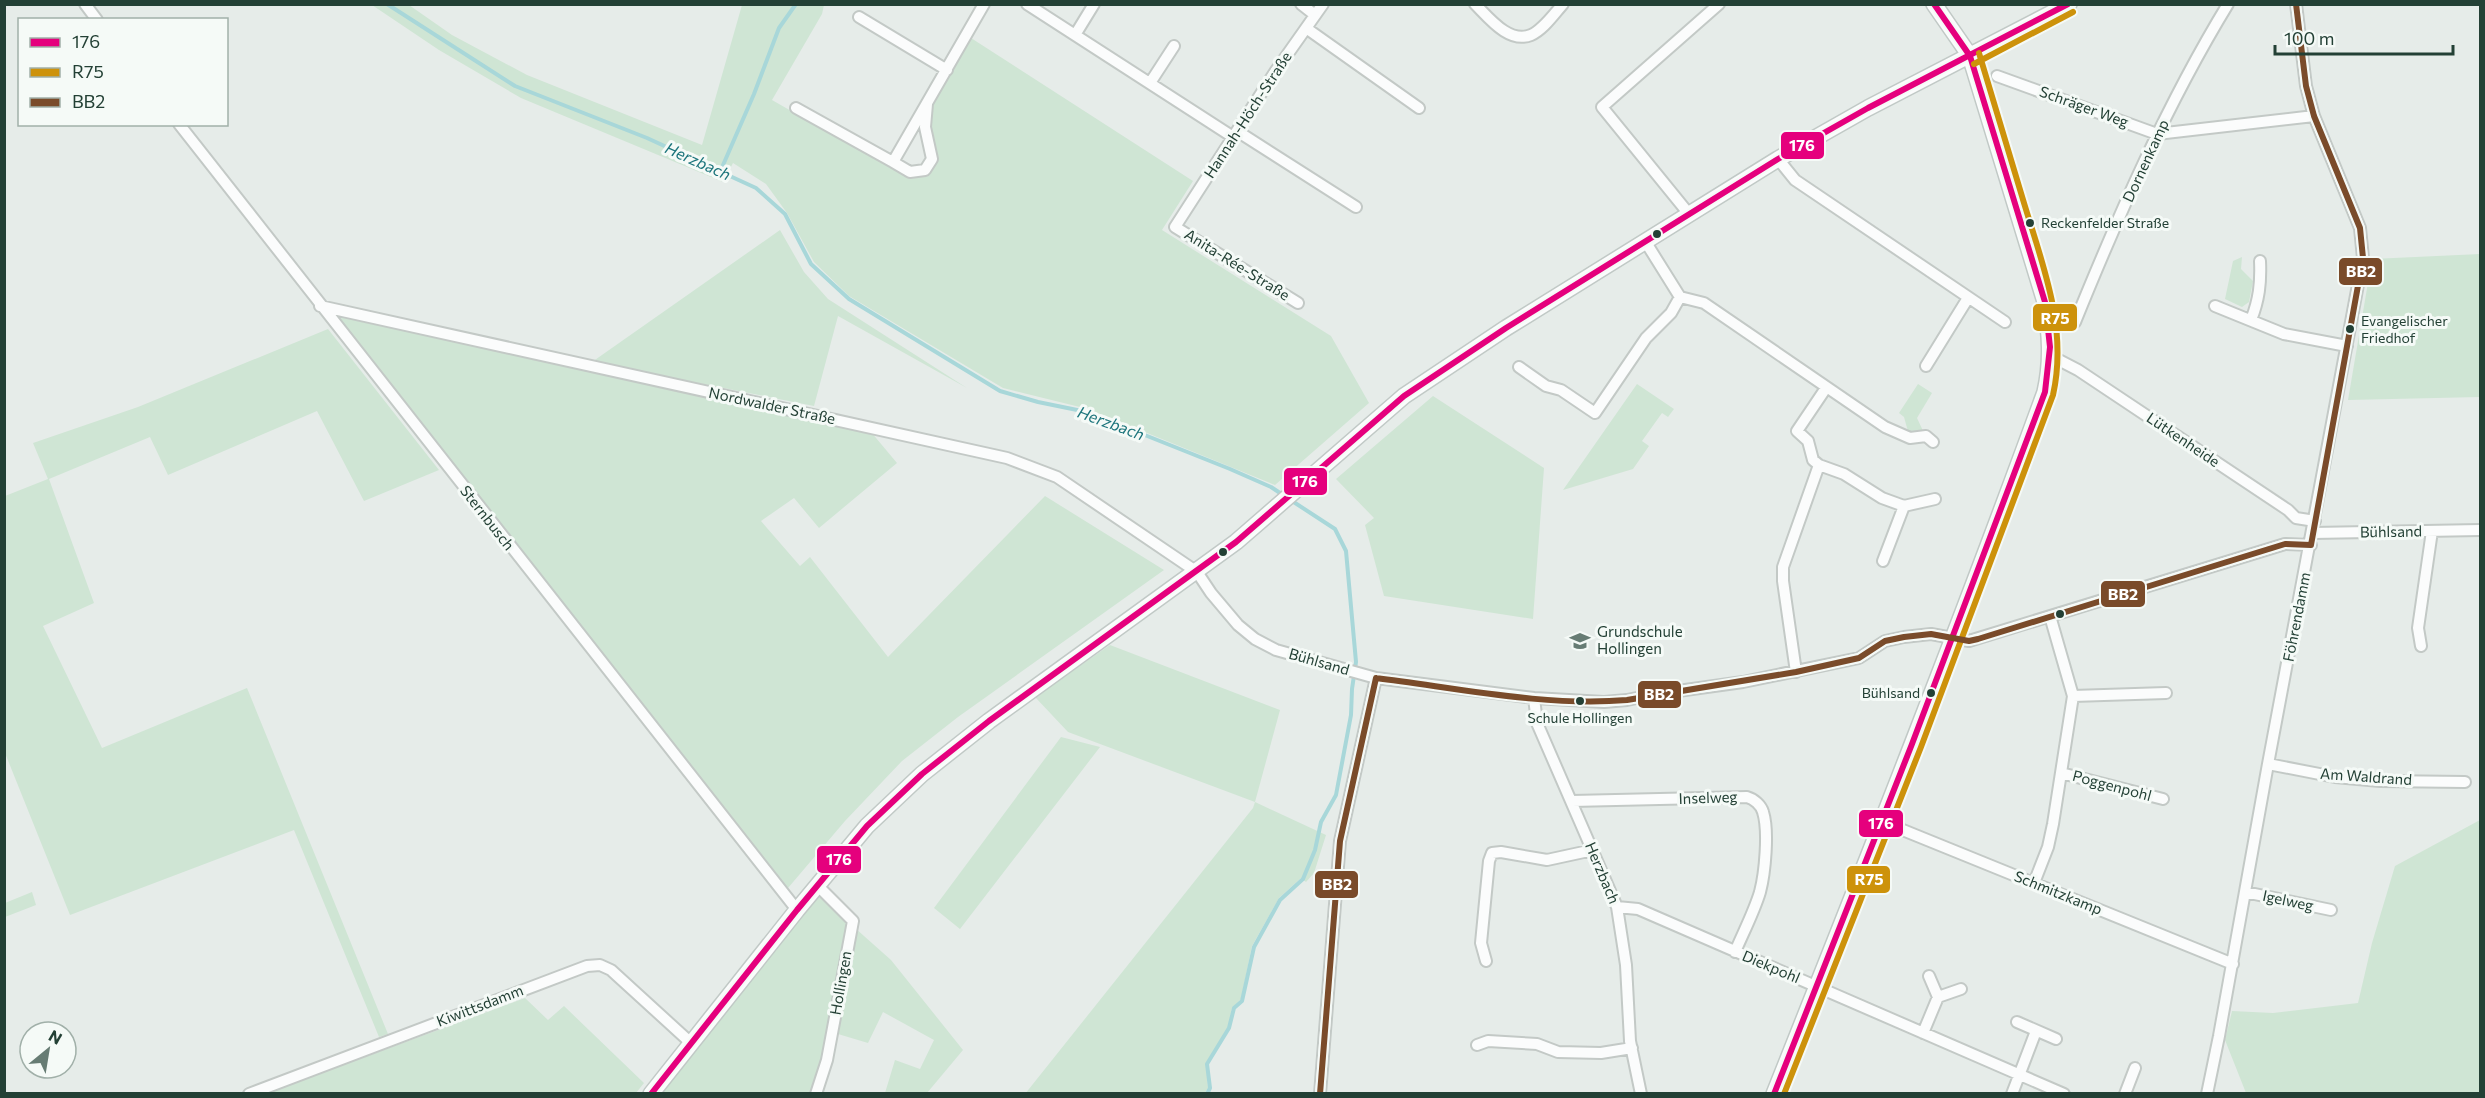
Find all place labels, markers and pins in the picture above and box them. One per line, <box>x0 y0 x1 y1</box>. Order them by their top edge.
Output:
place label: Reckenfelder Straße <box>2041 214 2169 231</box>
marker: Reckenfelder Straße <box>2024 217 2036 229</box>
unlabelled marker <box>1651 228 1663 240</box>
place label: Evangelischer Friedhof <box>2361 312 2448 346</box>
marker: Evangelischer Friedhof <box>2344 323 2356 335</box>
unlabelled marker <box>1217 546 1229 558</box>
unlabelled marker <box>2054 608 2066 620</box>
place label: Grundschule Hollingen <box>1597 622 1683 657</box>
school or university icon: Grundschule Hollingen <box>1568 629 1592 653</box>
place label: Bühlsand <box>1862 684 1920 701</box>
marker: Bühlsand <box>1925 687 1937 699</box>
marker: Schule Hollingen <box>1574 695 1586 707</box>
place label: Schule Hollingen <box>1527 709 1633 726</box>

